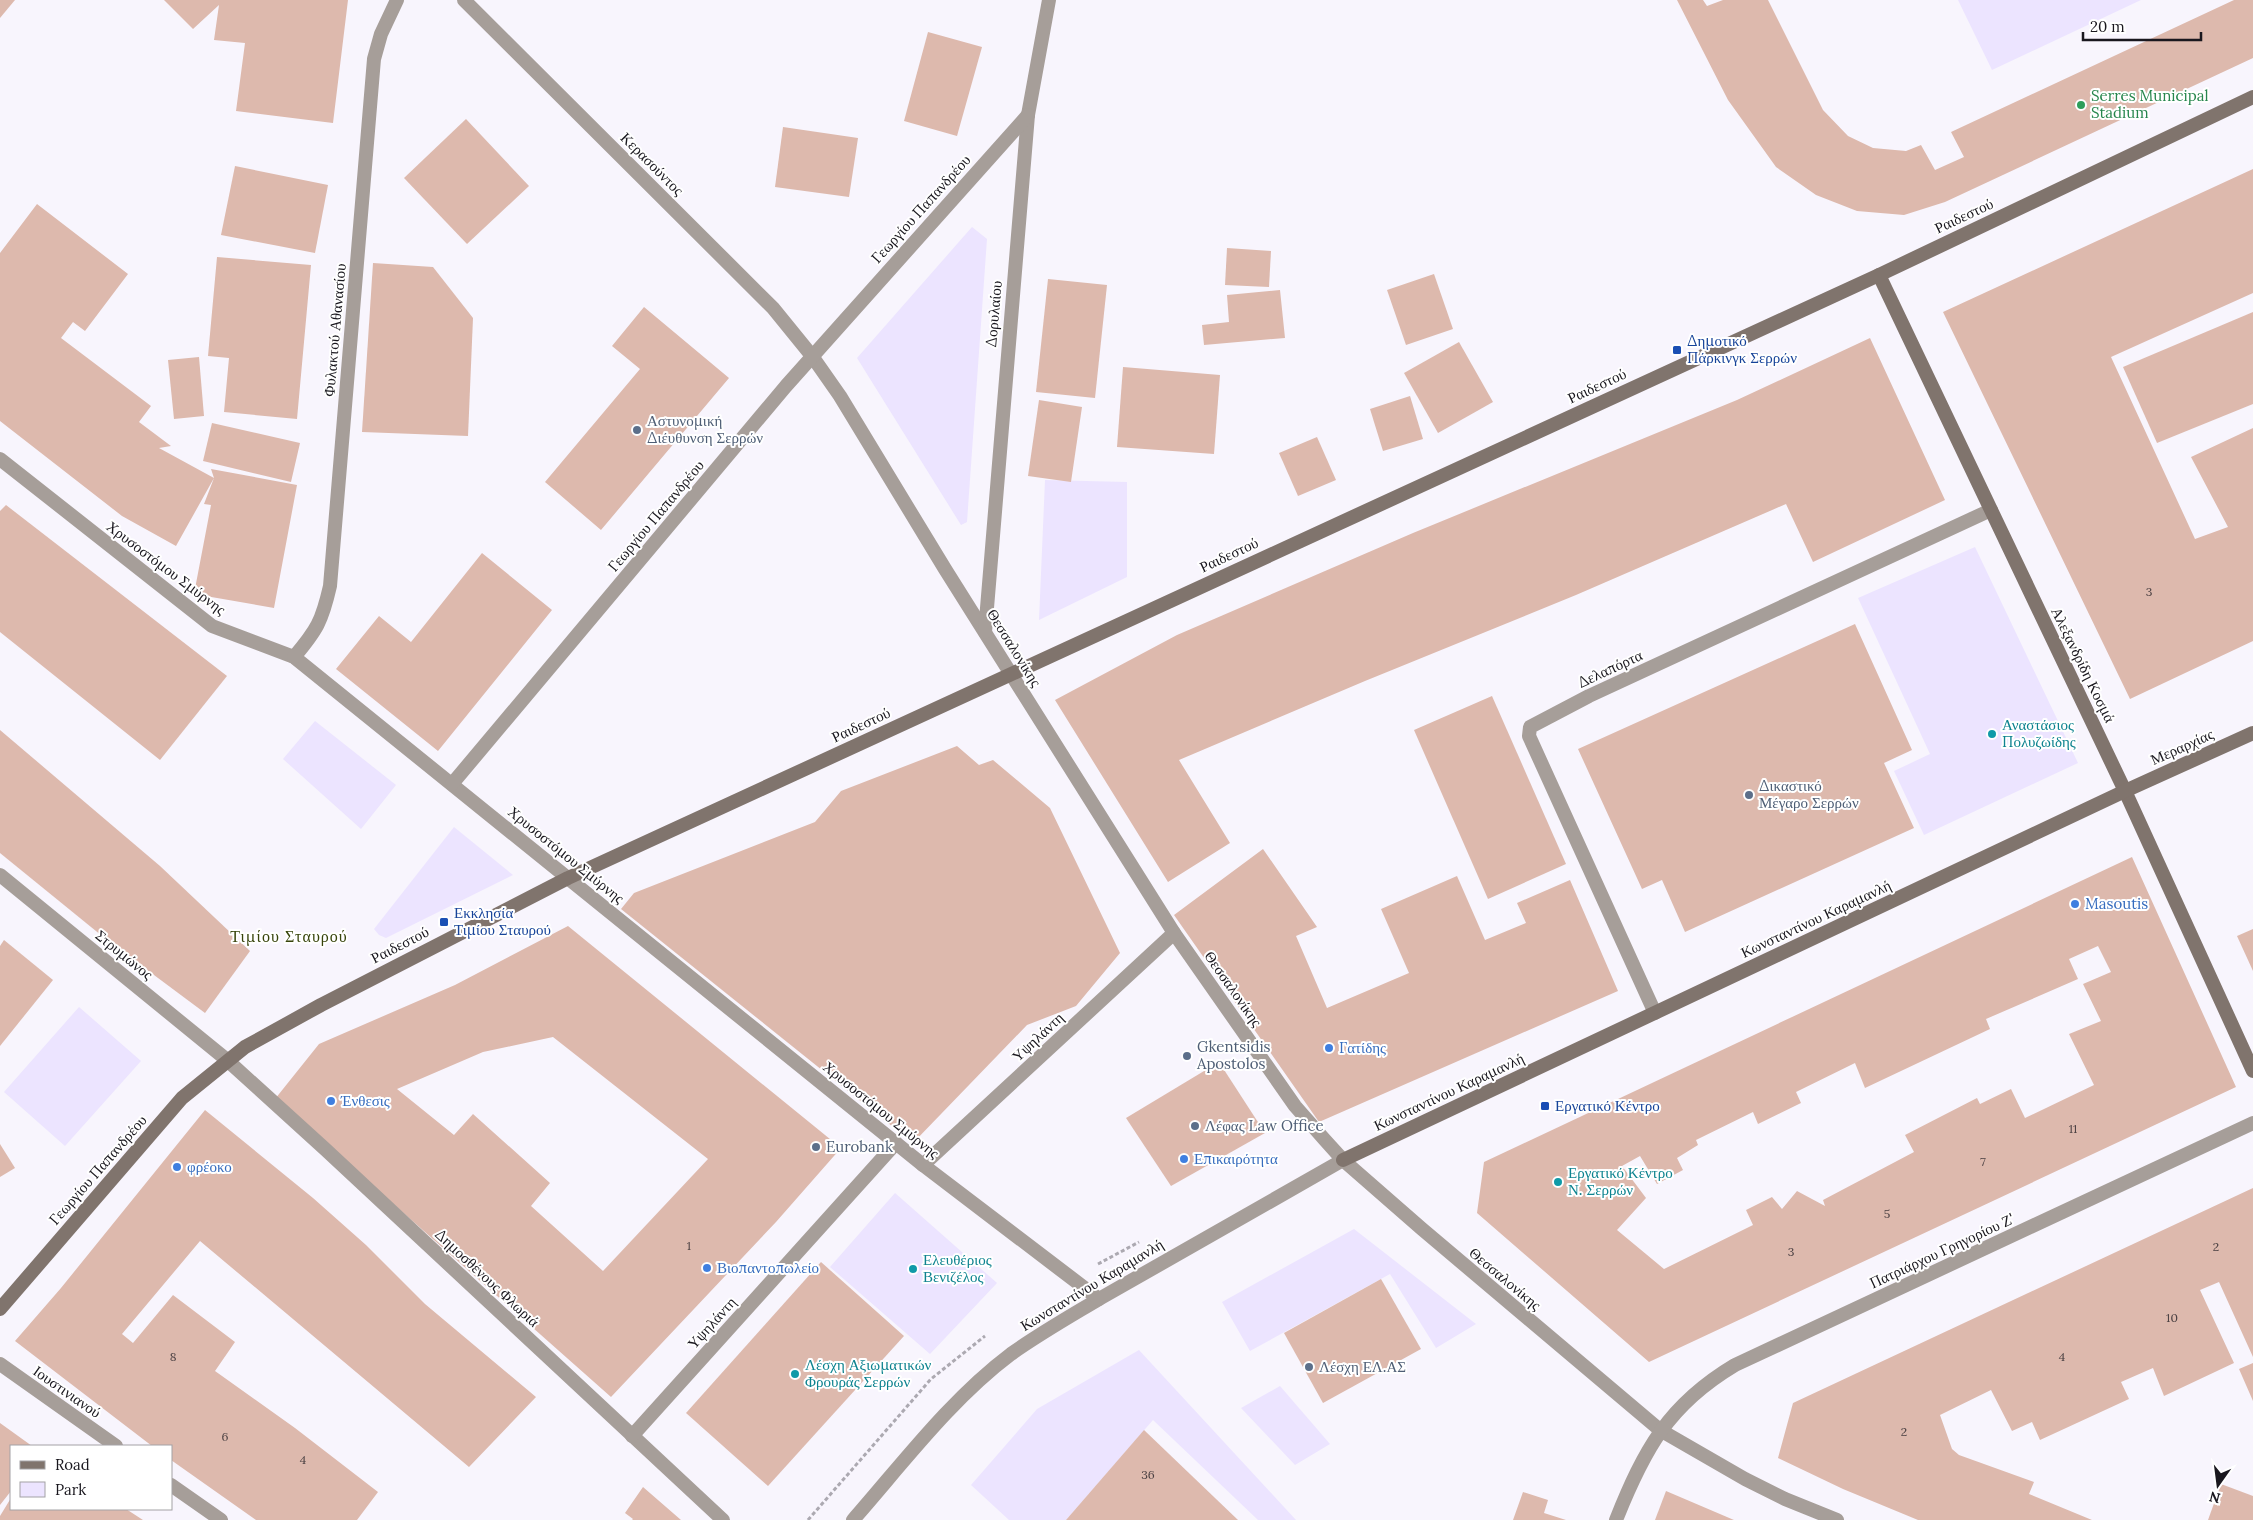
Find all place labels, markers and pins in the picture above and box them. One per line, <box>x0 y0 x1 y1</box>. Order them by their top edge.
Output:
place label: Serres Municipal Stadium <box>2091 86 2209 122</box>
marker: Serres Municipal Stadium <box>2075 99 2087 111</box>
place label: Δημοτικό Πάρκινγκ Σερρών <box>1687 331 1797 367</box>
marker: Δημοτικό Πάρκινγκ Σερρών <box>1671 344 1683 356</box>
place label: Αστυνομική Διέυθυνση Σερρών <box>647 411 763 447</box>
marker: Αστυνομική Διέυθυνση Σερρών <box>631 424 643 436</box>
place label: Αναστάσιος Πολυζωίδης <box>2002 715 2076 751</box>
marker: Αναστάσιος Πολυζωίδης <box>1986 728 1998 740</box>
place label: Δικαστικό Μέγαρο Σερρών <box>1759 776 1859 812</box>
marker: Δικαστικό Μέγαρο Σερρών <box>1743 789 1755 801</box>
place label: Masoutis <box>2085 894 2148 913</box>
marker: Masoutis <box>2069 898 2081 910</box>
place label: Εκκλησία Τιμίου Σταυρού <box>454 903 551 939</box>
marker: Εκκλησία Τιμίου Σταυρού <box>438 916 450 928</box>
place label: Gkentsidis Apostolos <box>1196 1037 1271 1073</box>
place label: Γατίδης <box>1339 1038 1386 1057</box>
marker: Γατίδης <box>1323 1042 1335 1054</box>
marker: Gkentsidis Apostolos <box>1181 1050 1193 1062</box>
place label: Ένθεσις <box>340 1091 390 1110</box>
marker: Ένθεσις <box>325 1095 337 1107</box>
place label: Εργατικό Κέντρο <box>1555 1096 1660 1115</box>
marker: Εργατικό Κέντρο <box>1539 1100 1551 1112</box>
place label: Λέφας Law Office <box>1205 1116 1324 1135</box>
marker: Λέφας Law Office <box>1189 1120 1201 1132</box>
place label: Eurobank <box>826 1137 893 1156</box>
marker: Eurobank <box>810 1141 822 1153</box>
place label: Επικαιρότητα <box>1194 1149 1278 1168</box>
marker: Επικαιρότητα <box>1178 1153 1190 1165</box>
place label: φρέοκο <box>187 1157 232 1176</box>
marker: φρέοκο <box>171 1161 183 1173</box>
place label: Εργατικό Κέντρο Ν. Σερρών <box>1568 1163 1673 1199</box>
marker: Εργατικό Κέντρο Ν. Σερρών <box>1552 1176 1564 1188</box>
place label: Ελευθέριος Βενιζέλος <box>923 1250 992 1286</box>
place label: Βιοπαντοπωλείο <box>717 1258 819 1277</box>
marker: Βιοπαντοπωλείο <box>701 1262 713 1274</box>
marker: Ελευθέριος Βενιζέλος <box>907 1263 919 1275</box>
place label: Λέσχη Αξιωματικών Φρουράς Σερρών <box>805 1355 932 1391</box>
place label: Λέσχη ΕΛ.ΑΣ <box>1319 1357 1406 1376</box>
marker: Λέσχη ΕΛ.ΑΣ <box>1303 1361 1315 1373</box>
marker: Λέσχη Αξιωματικών Φρουράς Σερρών <box>789 1368 801 1380</box>

